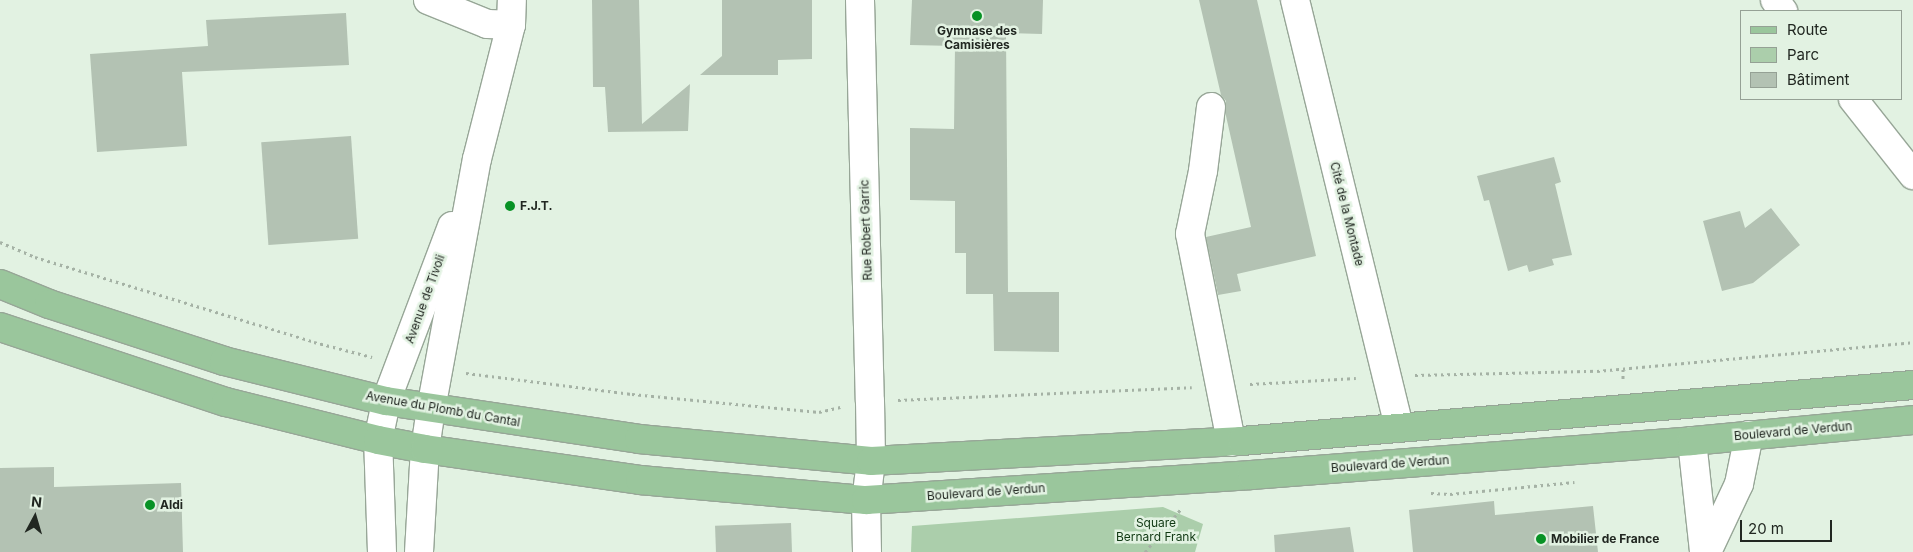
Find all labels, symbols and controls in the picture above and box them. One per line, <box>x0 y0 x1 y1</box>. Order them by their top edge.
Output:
marker: Gymnase des Camisières <box>971 10 983 22</box>
legend <box>1740 10 1903 100</box>
text: Route <box>1787 20 1828 39</box>
place label: Gymnase des Camisières <box>937 24 1017 52</box>
text: Parc <box>1787 45 1819 64</box>
text: Bâtiment <box>1787 70 1849 89</box>
street label: Cité de la Montade <box>1327 160 1367 268</box>
street label: Rue Robert Garric <box>857 179 875 281</box>
place label: F.J.T. <box>520 199 552 213</box>
marker: F.J.T. <box>504 200 516 212</box>
street label: Avenue de Tivoli <box>402 253 448 345</box>
street label: Avenue du Plomb du Cantal <box>365 388 521 430</box>
street label: Boulevard de Verdun <box>1733 419 1853 443</box>
street label: Boulevard de Verdun <box>1330 453 1450 475</box>
street label: Boulevard de Verdun <box>926 481 1046 503</box>
north arrow <box>10 492 60 542</box>
text: N <box>30 493 43 511</box>
place label: Aldi <box>160 498 183 512</box>
marker: Aldi <box>144 499 156 511</box>
scale bar <box>1743 510 1836 542</box>
park label: Square Bernard Frank <box>1116 516 1196 544</box>
text: 20 m <box>1748 519 1784 538</box>
place label: Mobilier de France <box>1551 532 1659 546</box>
marker: Mobilier de France <box>1535 533 1547 545</box>

